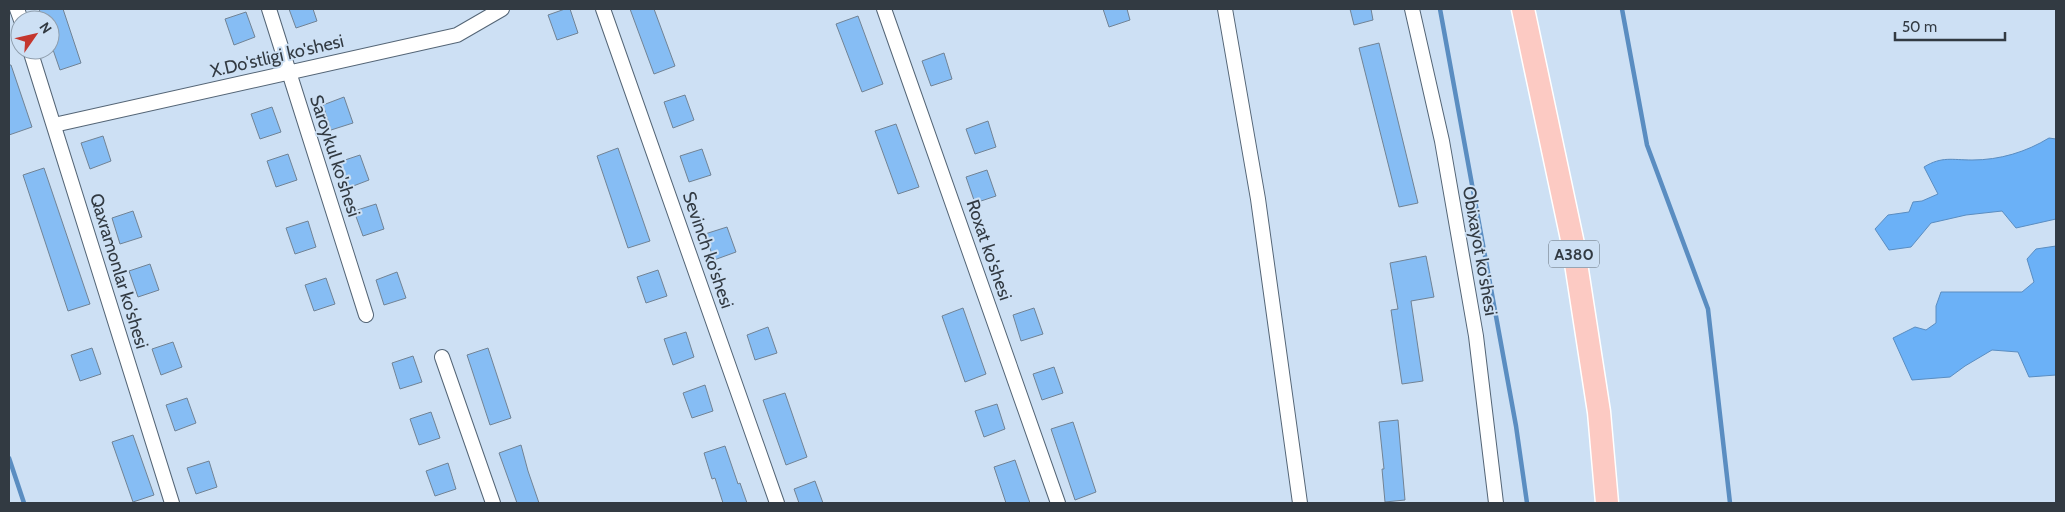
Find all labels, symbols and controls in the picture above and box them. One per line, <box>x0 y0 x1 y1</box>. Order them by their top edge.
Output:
north arrow <box>10 10 60 60</box>
scale bar <box>1895 10 2005 42</box>
text: 50 m <box>1902 18 1937 36</box>
text: N <box>36 19 56 37</box>
street label: X.Do'stligi ko'shesi <box>208 30 346 82</box>
street label: Saroykul ko'shesi <box>305 92 365 220</box>
street label: Obixayot ko'shesi <box>1458 185 1502 317</box>
street label: Sevinch ko'shesi <box>678 189 738 311</box>
street label: Qaxramonlar ko'shesi <box>85 191 153 351</box>
street label: Roxat ko'shesi <box>962 197 1016 303</box>
road number: A380 <box>1549 240 1599 268</box>

